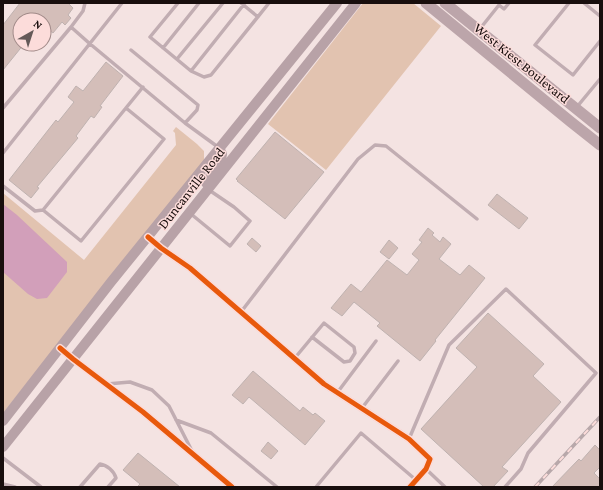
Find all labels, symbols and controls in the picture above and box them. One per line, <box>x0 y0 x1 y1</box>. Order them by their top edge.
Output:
north arrow <box>12 12 52 52</box>
text: N <box>32 17 45 32</box>
street label: West Kiest Boulevard <box>471 19 574 107</box>
street label: Duncanville Road <box>154 144 228 232</box>

